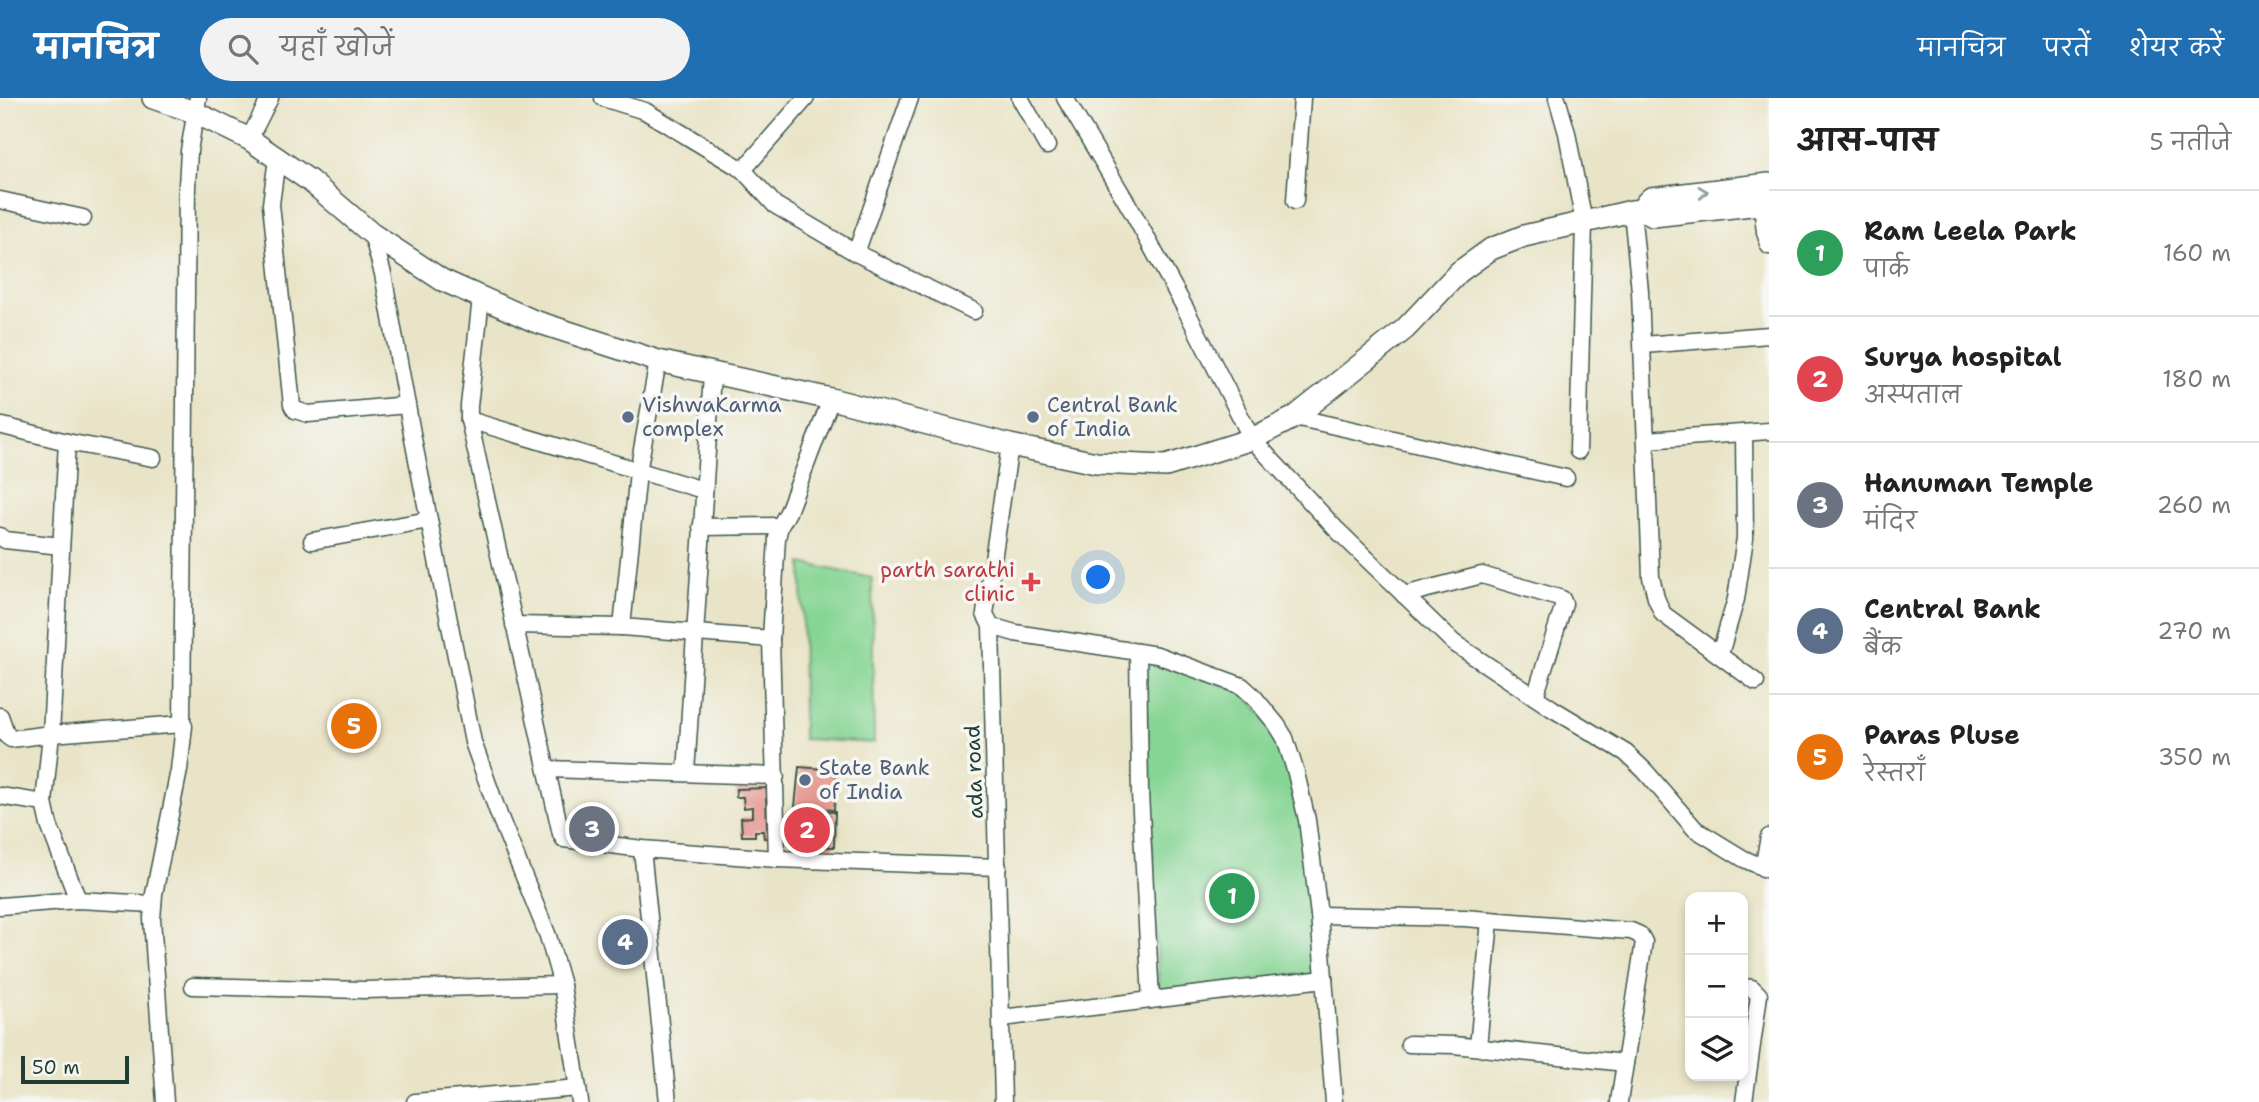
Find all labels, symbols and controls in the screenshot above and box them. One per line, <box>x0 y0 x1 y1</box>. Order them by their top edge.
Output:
search box <box>200 18 690 81</box>
text: मानचित्र <box>35 24 158 69</box>
text: यहाँ खोजें <box>280 29 394 64</box>
icon: search <box>224 30 262 68</box>
text: मानचित्र <box>1917 32 2005 64</box>
text: परतें <box>2043 32 2091 64</box>
text: शेयर करें <box>2129 32 2224 64</box>
text: आस-पास <box>1797 120 1938 161</box>
text: 5 नतीजे <box>2149 127 2231 157</box>
one-way arrow <box>1697 185 1709 200</box>
text: Ram Leela Park <box>1864 213 2077 248</box>
text: 1 <box>1815 238 1825 268</box>
text: 160 m <box>2163 238 2231 268</box>
text: पार्क <box>1864 254 1909 284</box>
text: Surya hospital <box>1864 339 2062 374</box>
text: 2 <box>1812 364 1828 394</box>
text: 180 m <box>2162 364 2231 394</box>
text: अस्पताल <box>1864 380 1962 410</box>
place label: VishwaKarma complex <box>642 391 781 443</box>
place label: Central Bank of India <box>1047 391 1178 443</box>
marker: VishwaKarma complex <box>620 409 636 425</box>
marker: Central Bank of India <box>1025 409 1041 425</box>
text: Hanuman Temple <box>1864 465 2094 500</box>
text: 3 <box>1812 490 1828 520</box>
text: 260 m <box>2157 490 2231 520</box>
text: मंदिर <box>1864 506 1917 536</box>
place label: parth sarathi clinic <box>880 556 1015 608</box>
your location <box>1081 560 1115 594</box>
marker: parth sarathi clinic <box>1021 572 1041 592</box>
text: Central Bank <box>1864 591 2041 626</box>
text: 4 <box>1812 616 1828 646</box>
text: 270 m <box>2157 616 2231 646</box>
text: बैंक <box>1864 632 1901 662</box>
pin: 5 <box>331 700 377 752</box>
text: Paras Pluse <box>1864 717 2020 752</box>
street label: ada road <box>958 724 990 820</box>
text: 5 <box>1813 742 1827 772</box>
text: 350 m <box>2158 742 2231 772</box>
place label: State Bank of India <box>819 754 930 806</box>
text: रेस्तराँ <box>1864 758 1925 788</box>
marker: State Bank of India <box>797 772 813 788</box>
pin: 3 <box>569 803 615 855</box>
pin: 2 <box>784 804 830 856</box>
pin: 1 <box>1209 870 1255 922</box>
map controls <box>1685 892 1748 1081</box>
button: + <box>1685 892 1748 955</box>
pin: 4 <box>602 916 648 968</box>
button: − <box>1685 955 1748 1018</box>
button: layers <box>1685 1018 1748 1081</box>
scale bar <box>21 1053 130 1085</box>
text: 50 m <box>32 1055 80 1080</box>

